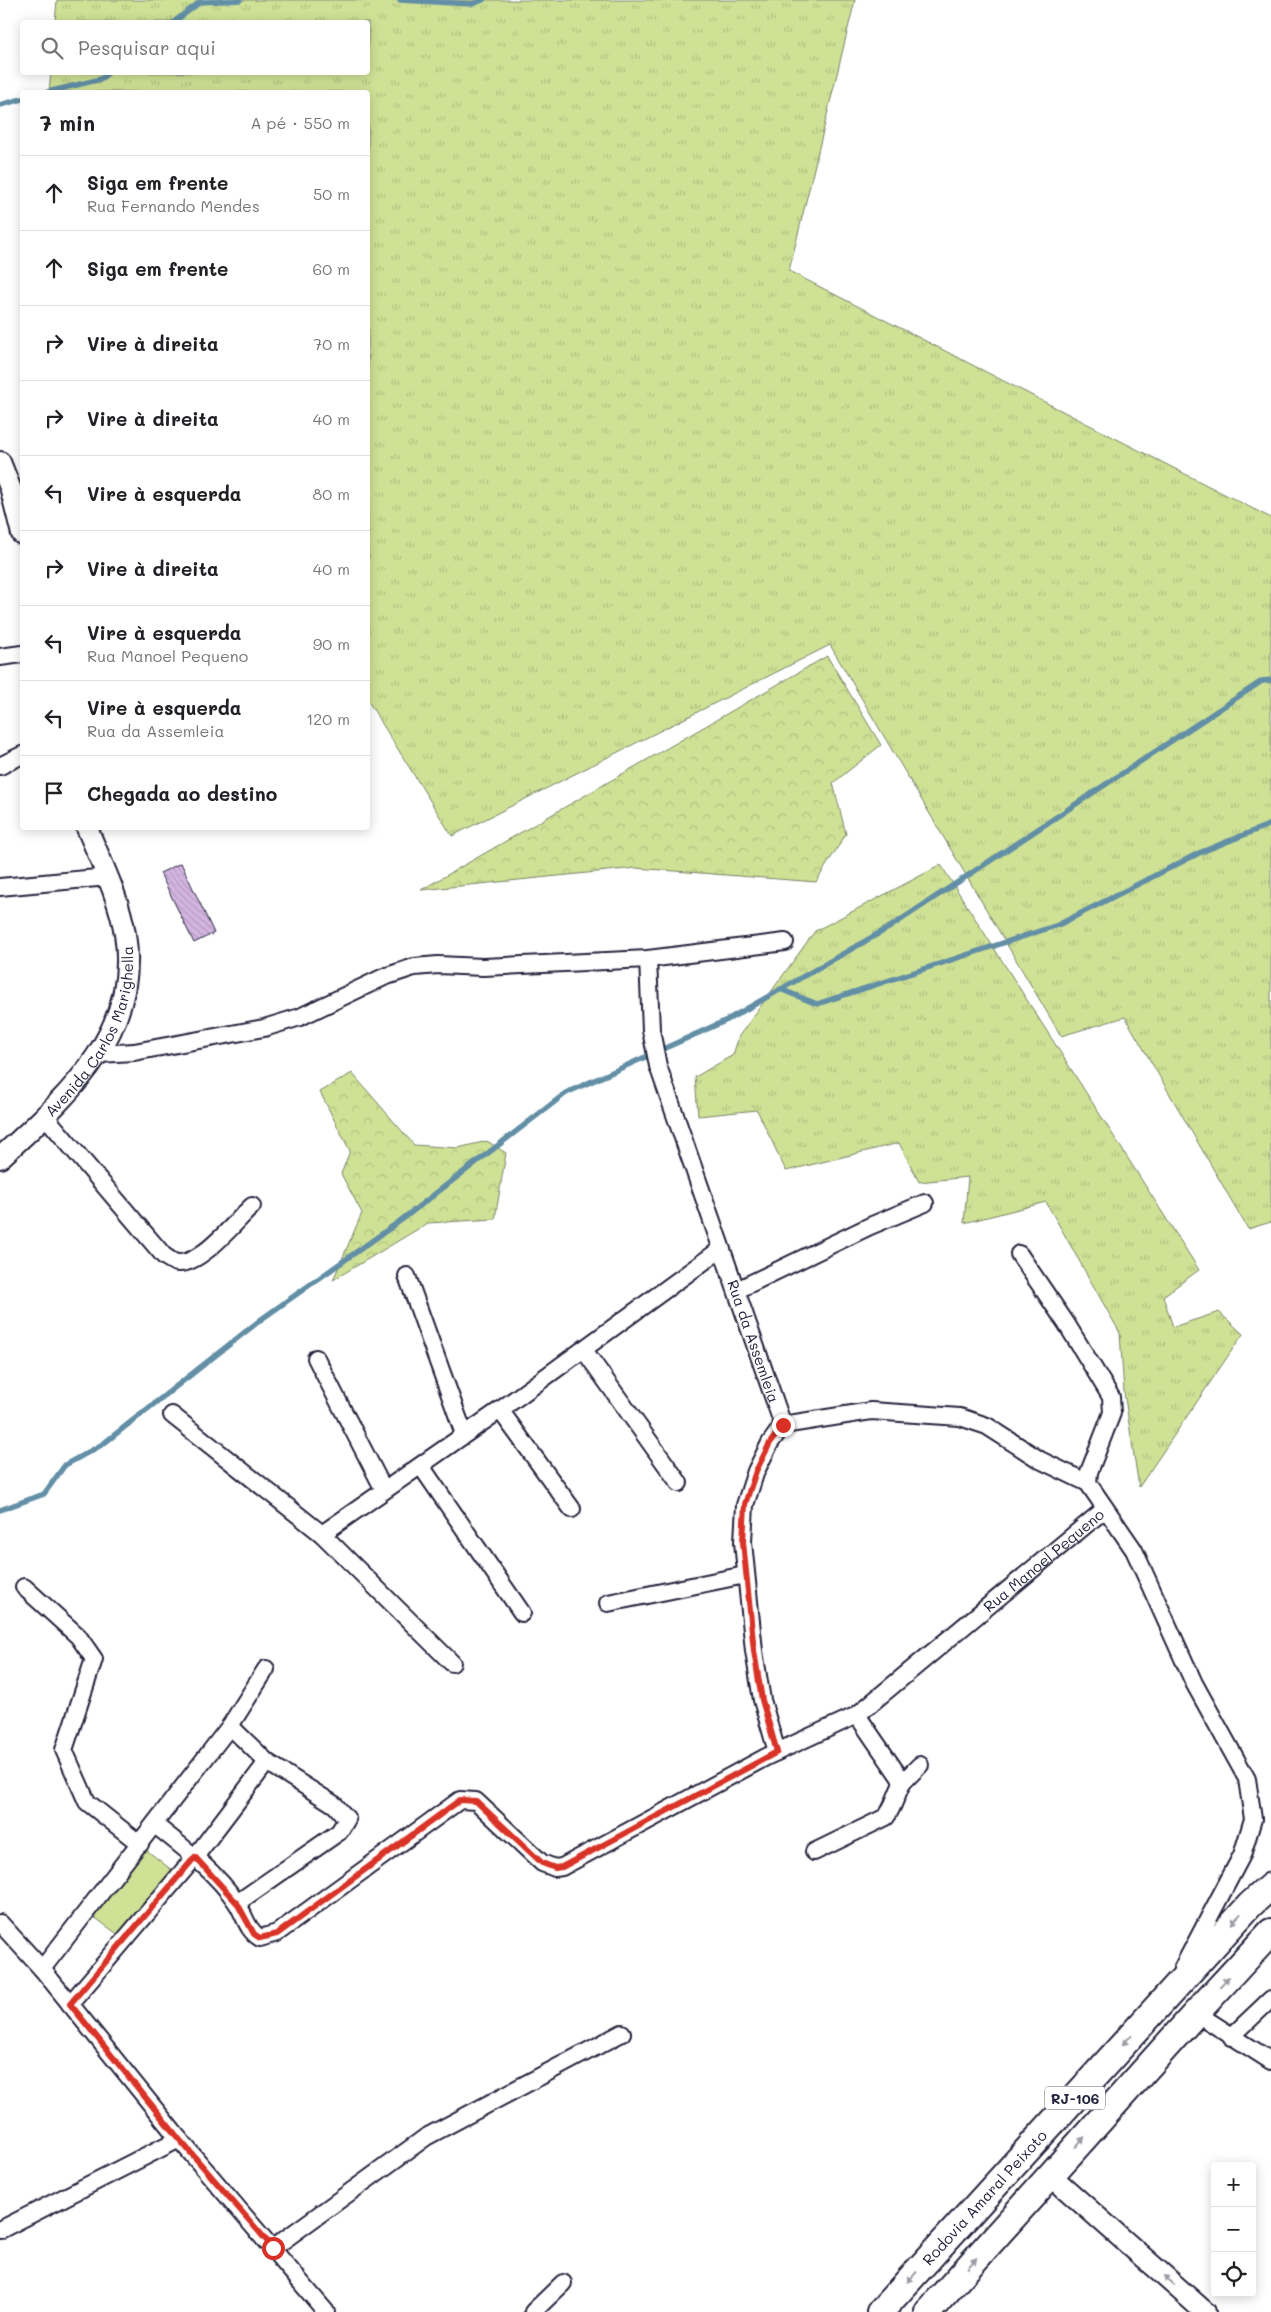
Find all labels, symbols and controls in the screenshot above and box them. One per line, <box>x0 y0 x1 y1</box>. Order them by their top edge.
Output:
search box <box>20 20 370 75</box>
icon: search <box>38 34 66 62</box>
text: Pesquisar aqui <box>78 35 216 60</box>
text: 7 min <box>40 109 95 136</box>
text: A pé · 550 m <box>250 112 350 133</box>
text: Siga em frente <box>87 170 228 195</box>
icon: ahead <box>40 179 68 207</box>
text: 50 m <box>313 183 350 204</box>
text: Rua Fernando Mendes <box>87 195 260 216</box>
icon: ahead <box>40 254 68 282</box>
text: Siga em frente <box>87 256 228 281</box>
text: 60 m <box>313 258 350 279</box>
icon: right <box>40 329 68 357</box>
text: Vire à direita <box>87 331 219 356</box>
text: 70 m <box>313 333 350 354</box>
icon: right <box>40 404 68 432</box>
text: Vire à direita <box>87 406 219 431</box>
text: 40 m <box>313 408 350 429</box>
icon: left <box>40 479 68 507</box>
text: Vire à esquerda <box>87 481 242 506</box>
text: 80 m <box>313 483 350 504</box>
icon: right <box>40 554 68 582</box>
text: Vire à direita <box>87 556 219 581</box>
text: 40 m <box>313 558 350 579</box>
text: Vire à esquerda <box>87 620 242 645</box>
icon: left <box>40 629 68 657</box>
text: 90 m <box>313 633 350 654</box>
text: Rua Manoel Pequeno <box>87 645 248 666</box>
text: Vire à esquerda <box>87 695 242 720</box>
icon: left <box>40 704 68 732</box>
text: 120 m <box>306 708 350 729</box>
text: Rua da Assemleia <box>87 720 224 741</box>
icon: arrive <box>40 779 68 807</box>
text: Chegada ao destino <box>87 781 277 806</box>
street label: Avenida Carlos Marighella <box>40 945 137 1121</box>
street label: Rua da Assemleia <box>723 1277 784 1405</box>
route end <box>772 1414 795 1437</box>
street label: Rua Manoel Pequeno <box>979 1504 1108 1616</box>
one-way arrow <box>1230 1913 1242 1925</box>
one-way arrow <box>1218 1976 1230 1988</box>
one-way arrow <box>1121 2034 1133 2046</box>
road number: RJ-106 <box>1045 2086 1105 2110</box>
street label: Rodovia Amaral Peixoto <box>918 2125 1051 2269</box>
one-way arrow <box>1075 2135 1086 2148</box>
map controls <box>1211 2162 1256 2297</box>
button: + <box>1211 2162 1256 2207</box>
button: − <box>1211 2207 1256 2252</box>
route start <box>262 2237 285 2260</box>
button: locate <box>1211 2252 1256 2297</box>
one-way arrow <box>966 2257 978 2269</box>
one-way arrow <box>906 2271 918 2283</box>
one-way arrow <box>1163 2274 1175 2286</box>

